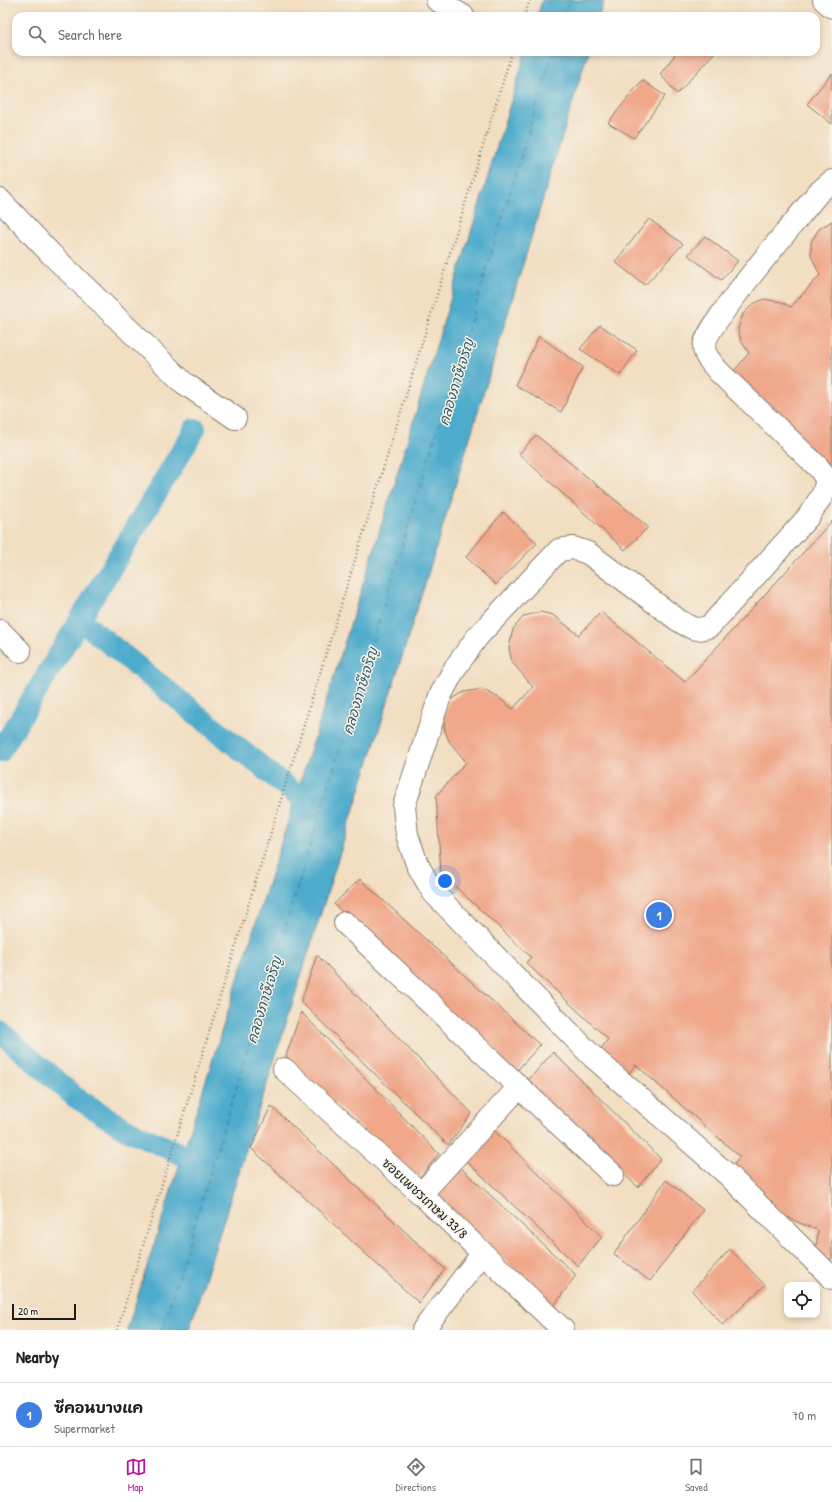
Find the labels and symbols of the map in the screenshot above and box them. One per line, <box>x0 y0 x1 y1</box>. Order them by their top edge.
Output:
water label: คลองภาษีเจริญ <box>433 335 478 428</box>
water label: คลองภาษีเจริญ <box>337 644 382 737</box>
your location <box>435 871 455 891</box>
pin: 1 <box>646 900 672 930</box>
water label: คลองภาษีเจริญ <box>241 953 286 1046</box>
street label: ซอยเพชรเกษม 33/8 <box>378 1154 472 1243</box>
scale bar <box>12 1302 76 1321</box>

